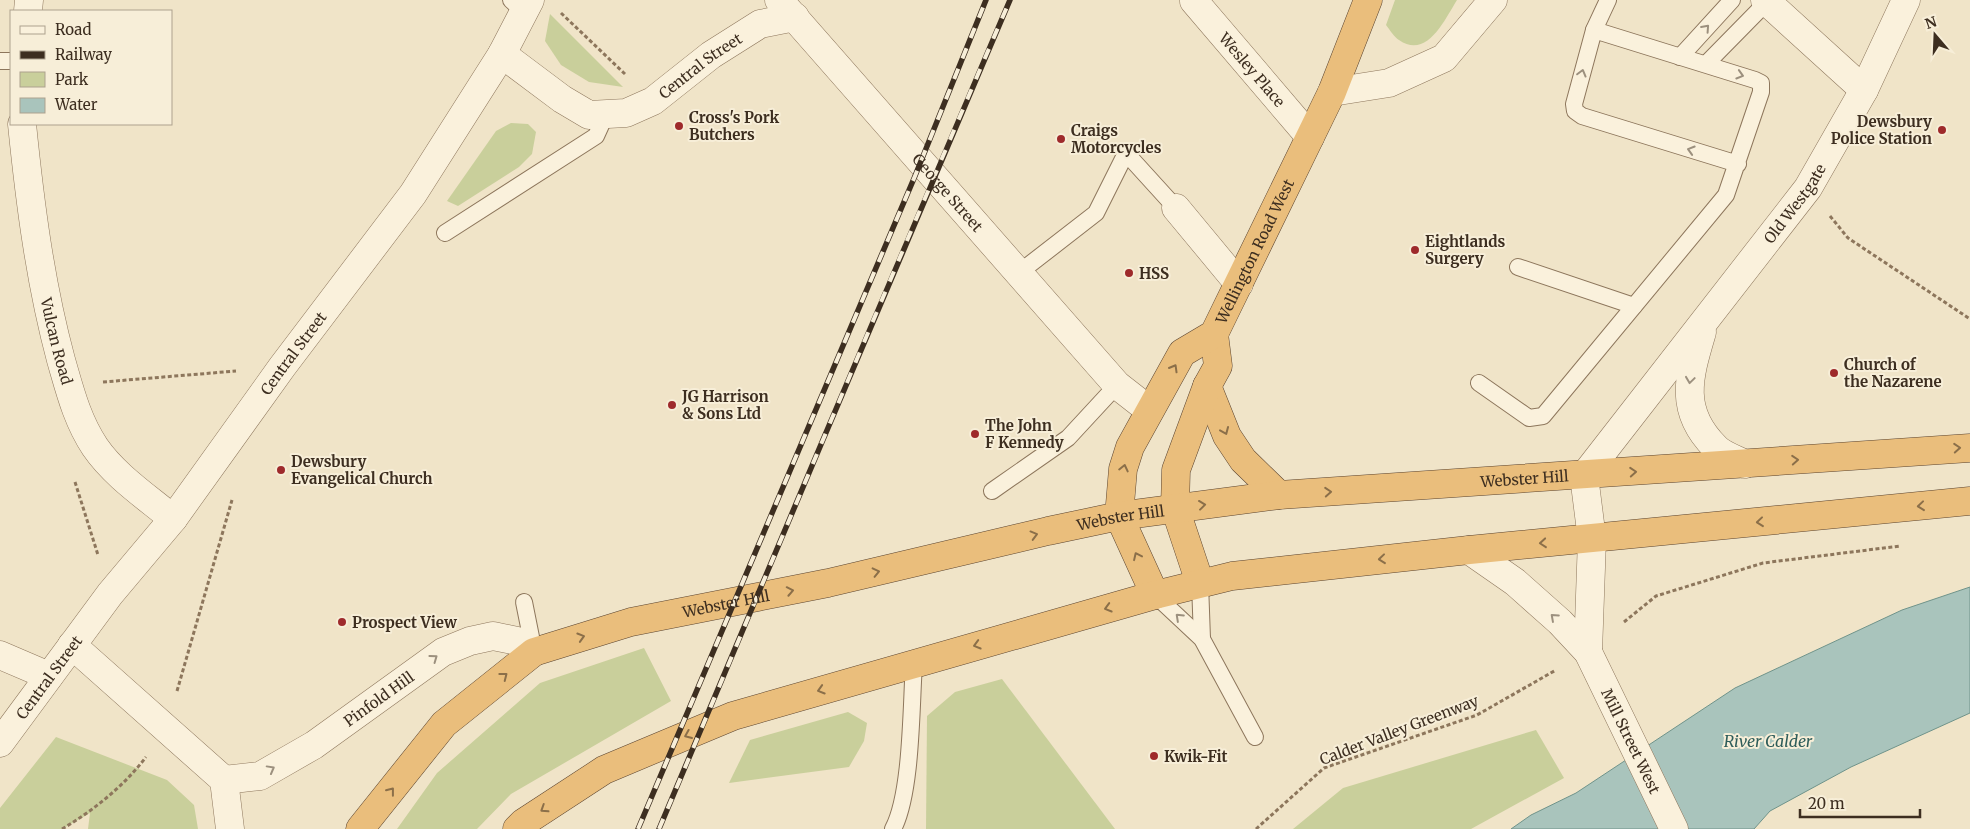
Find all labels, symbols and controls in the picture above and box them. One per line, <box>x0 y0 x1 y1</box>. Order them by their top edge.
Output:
legend <box>10 10 172 125</box>
north arrow <box>1910 10 1960 60</box>
text: N <box>1923 12 1939 33</box>
text: Road <box>55 20 91 39</box>
one-way arrow <box>1700 25 1709 34</box>
street label: Central Street <box>655 28 745 103</box>
street label: Wesley Place <box>1215 28 1290 111</box>
text: Railway <box>55 45 112 64</box>
one-way arrow <box>1576 68 1587 77</box>
one-way arrow <box>1736 69 1744 79</box>
text: Park <box>55 70 89 89</box>
text: Water <box>54 95 98 114</box>
place label: Cross's Pork Butchers <box>689 108 779 144</box>
place label: Dewsbury Police Station <box>1831 112 1932 148</box>
marker: Cross's Pork Butchers <box>673 120 685 132</box>
place label: Craigs Motorcycles <box>1071 121 1162 157</box>
marker: Dewsbury Police Station <box>1936 124 1948 136</box>
marker: Craigs Motorcycles <box>1055 133 1067 145</box>
one-way arrow <box>1688 145 1696 155</box>
street label: George Street <box>909 149 987 235</box>
street label: Old Westgate <box>1759 160 1829 247</box>
street label: Wellington Road West <box>1211 175 1298 327</box>
place label: Eightlands Surgery <box>1425 232 1506 268</box>
marker: Eightlands Surgery <box>1409 244 1421 256</box>
place label: HSS <box>1139 264 1169 283</box>
marker: HSS <box>1123 267 1135 279</box>
street label: Vulcan Road <box>37 295 77 387</box>
street label: Central Street <box>256 307 330 398</box>
place label: Church of the Nazarene <box>1844 355 1942 391</box>
one-way arrow <box>1167 365 1177 374</box>
marker: Church of the Nazarene <box>1828 367 1840 379</box>
one-way arrow <box>1685 377 1696 385</box>
place label: JG Harrison & Sons Ltd <box>681 387 769 423</box>
marker: JG Harrison & Sons Ltd <box>666 399 678 411</box>
place label: The John F Kennedy <box>985 416 1064 452</box>
one-way arrow <box>1219 426 1230 435</box>
marker: The John F Kennedy <box>969 428 981 440</box>
one-way arrow <box>1953 443 1961 454</box>
place label: Dewsbury Evangelical Church <box>291 452 433 488</box>
one-way arrow <box>1791 455 1799 466</box>
marker: Dewsbury Evangelical Church <box>275 464 287 476</box>
one-way arrow <box>1118 464 1129 473</box>
street label: Webster Hill <box>1479 466 1569 491</box>
one-way arrow <box>1629 467 1637 478</box>
one-way arrow <box>1324 487 1332 498</box>
one-way arrow <box>1198 500 1206 511</box>
one-way arrow <box>1917 500 1925 511</box>
street label: Webster Hill <box>1074 501 1166 534</box>
one-way arrow <box>1756 516 1764 527</box>
one-way arrow <box>1029 530 1038 541</box>
one-way arrow <box>1539 538 1547 549</box>
one-way arrow <box>1132 552 1143 561</box>
one-way arrow <box>1377 554 1385 565</box>
one-way arrow <box>871 568 880 578</box>
street label: Webster Hill <box>680 585 771 621</box>
one-way arrow <box>786 586 795 597</box>
one-way arrow <box>1104 603 1112 613</box>
place label: Prospect View <box>352 613 458 632</box>
one-way arrow <box>1175 614 1184 623</box>
one-way arrow <box>1551 614 1560 623</box>
marker: Prospect View <box>336 616 348 628</box>
street label: Central Street <box>12 631 86 723</box>
one-way arrow <box>576 633 584 643</box>
one-way arrow <box>973 640 981 650</box>
one-way arrow <box>428 656 437 664</box>
street label: Pinfold Hill <box>340 667 418 730</box>
one-way arrow <box>498 673 507 681</box>
one-way arrow <box>817 685 825 695</box>
street label: Mill Street West <box>1598 685 1665 797</box>
street label: Calder Valley Greenway <box>1317 691 1481 769</box>
one-way arrow <box>684 729 693 739</box>
water label: River Calder <box>1724 731 1813 751</box>
place label: Kwik-Fit <box>1164 747 1228 766</box>
marker: Kwik-Fit <box>1148 750 1160 762</box>
one-way arrow <box>266 766 275 776</box>
scale bar <box>1800 786 1920 818</box>
one-way arrow <box>385 788 393 797</box>
text: 20 m <box>1808 794 1845 813</box>
one-way arrow <box>540 803 550 812</box>

